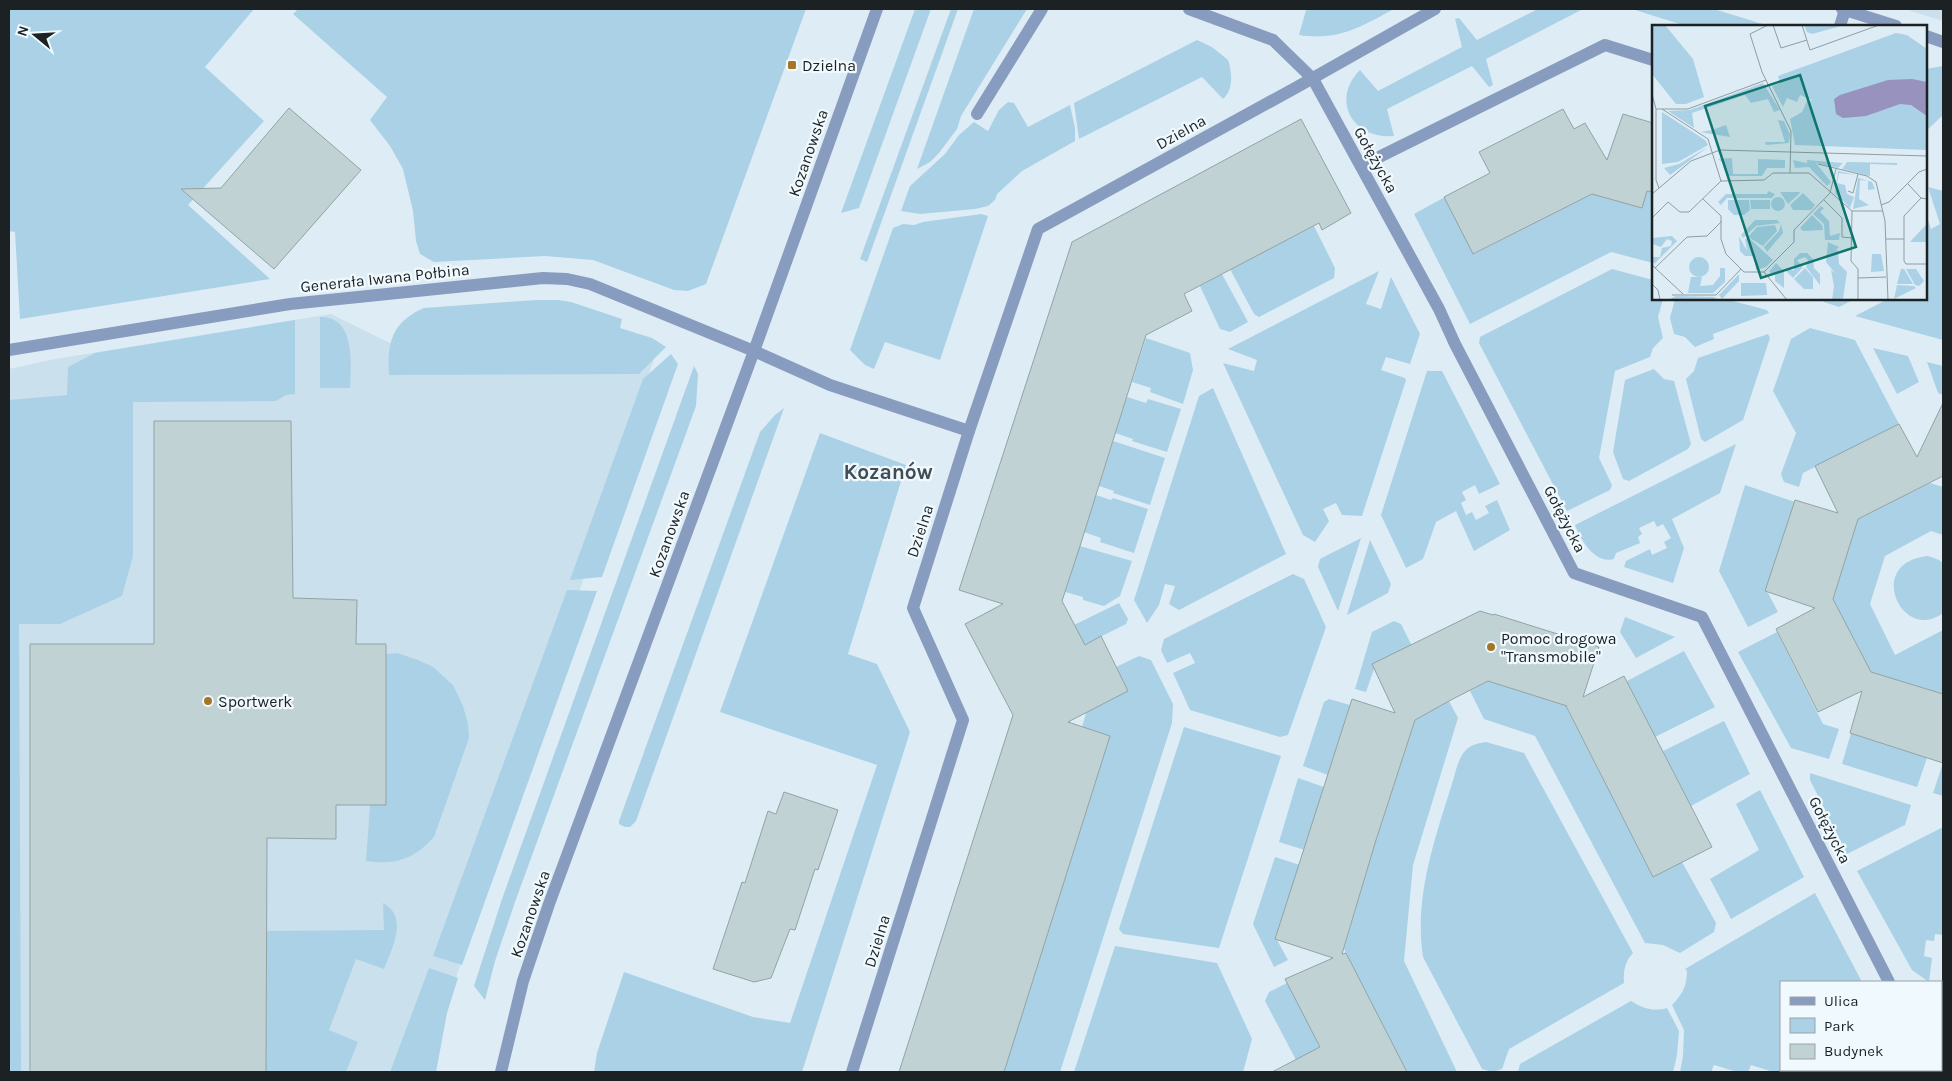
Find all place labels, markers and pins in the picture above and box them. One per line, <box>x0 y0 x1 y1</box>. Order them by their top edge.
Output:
place label: Dzielna <box>802 56 856 75</box>
marker: Dzielna <box>786 59 798 71</box>
place label: Pomoc drogowa "Transmobile" <box>1501 629 1617 666</box>
marker: Pomoc drogowa "Transmobile" <box>1485 641 1497 653</box>
place label: Sportwerk <box>218 692 292 711</box>
marker: Sportwerk <box>202 695 214 707</box>

